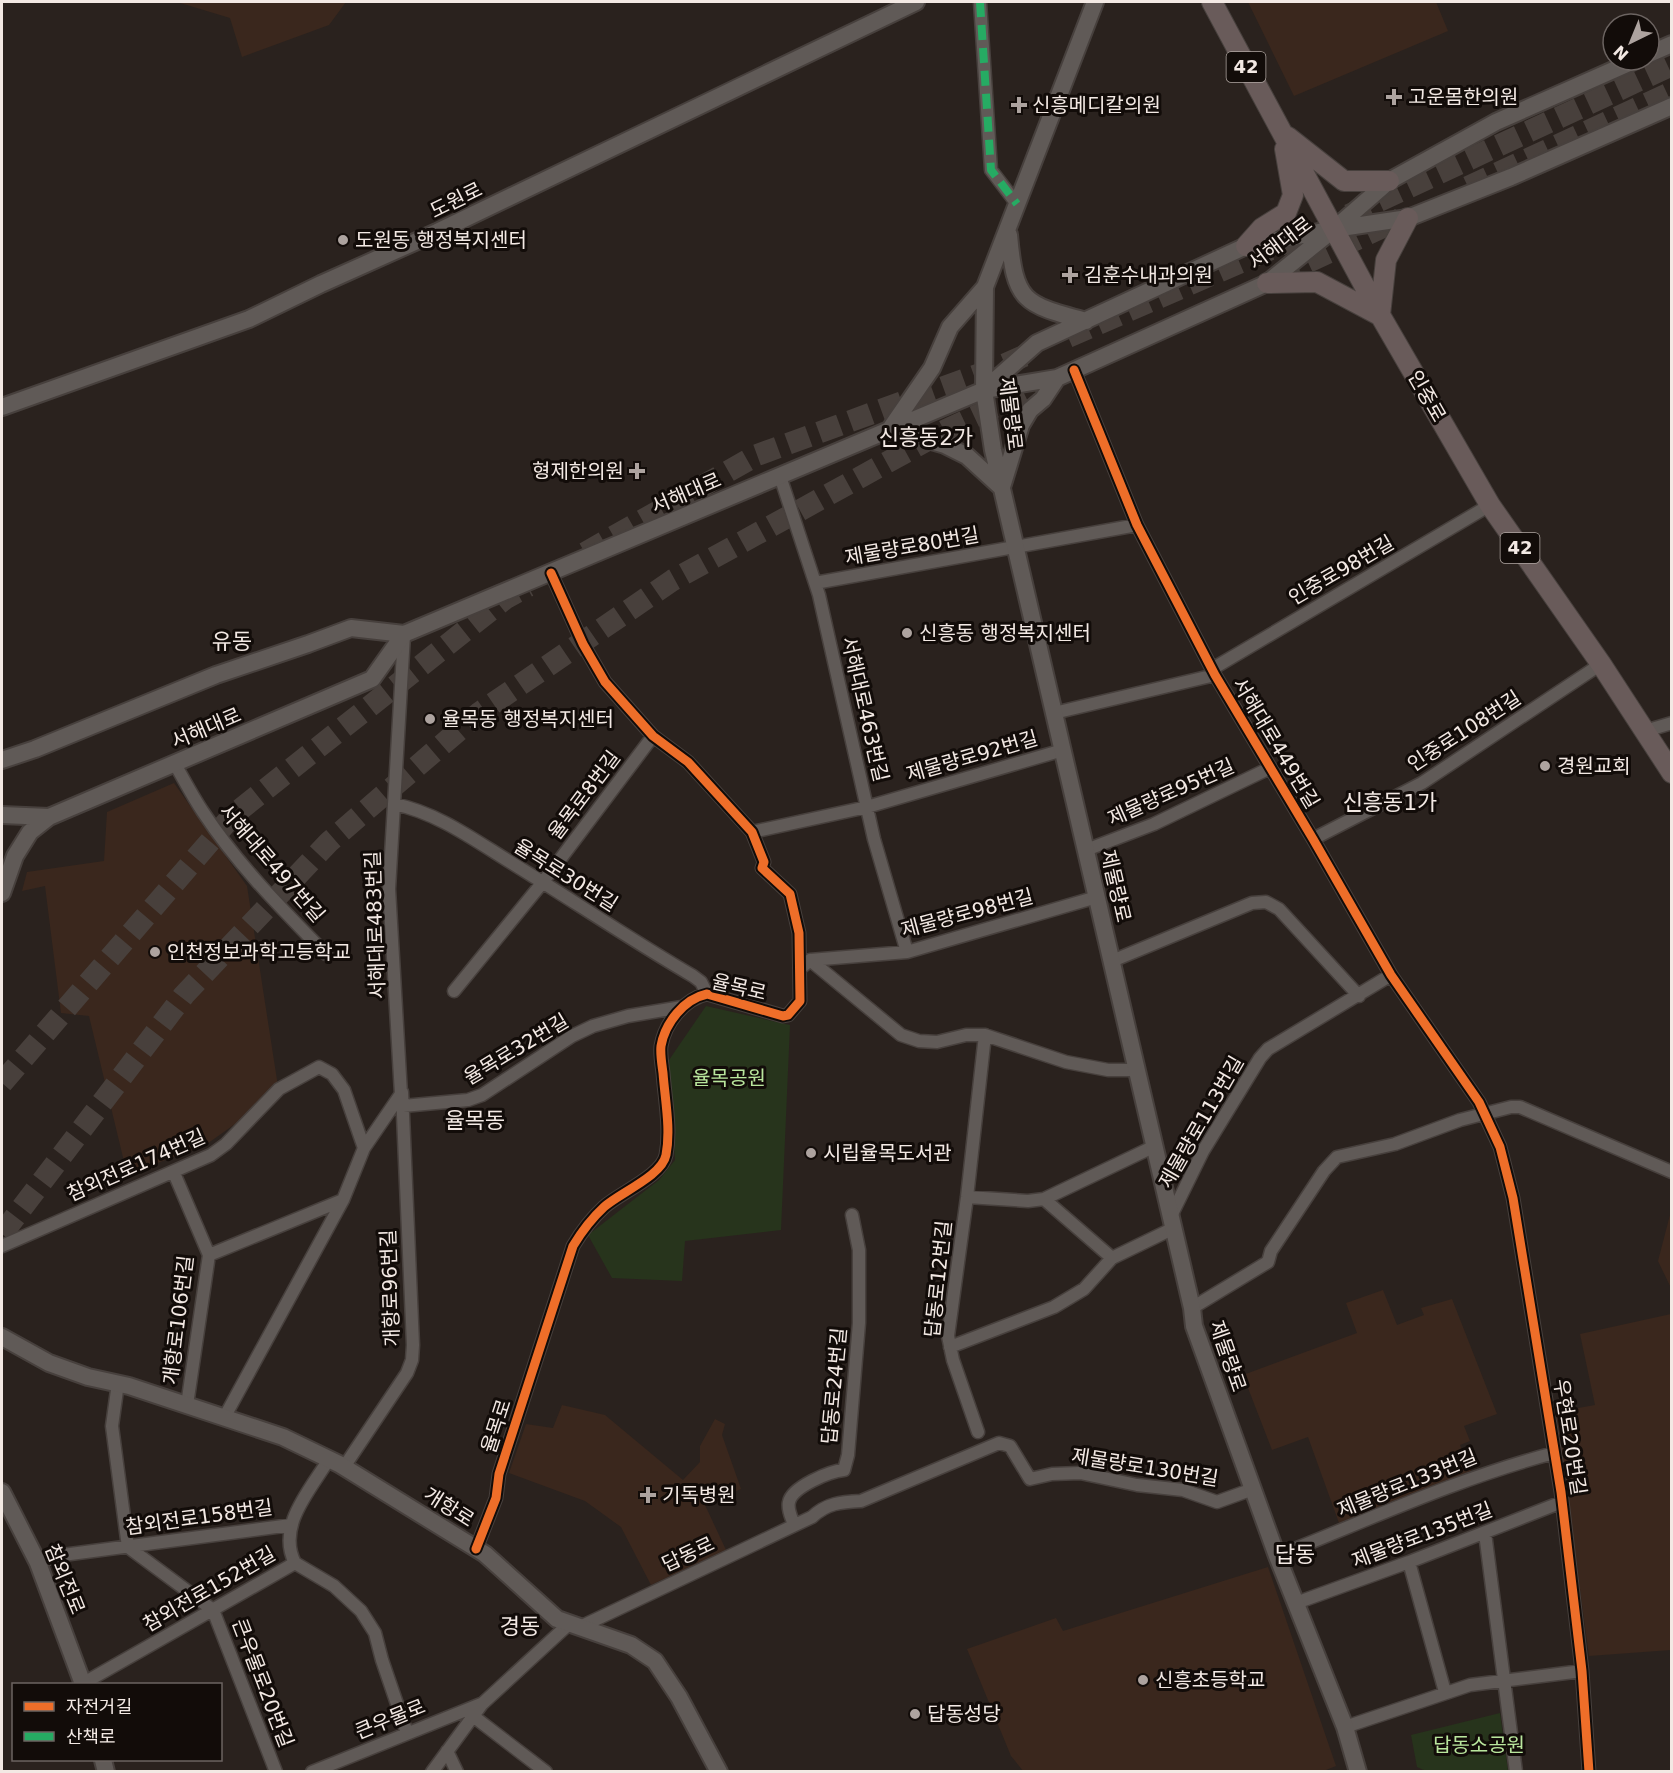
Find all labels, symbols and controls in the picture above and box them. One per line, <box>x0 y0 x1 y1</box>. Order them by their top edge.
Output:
north arrow <box>1601 12 1661 72</box>
text: N <box>1610 41 1632 64</box>
road number: 42 <box>1226 52 1266 82</box>
place label: 고운몸한의원 <box>1408 85 1518 109</box>
marker: 고운몸한의원 <box>1385 88 1403 106</box>
place label: 신흥메디칼의원 <box>1032 93 1161 117</box>
marker: 신흥메디칼의원 <box>1010 96 1028 114</box>
street label: 도원로 <box>426 177 486 223</box>
street label: 서해대로 <box>1243 211 1317 275</box>
place label: 도원동 행정복지센터 <box>355 228 527 252</box>
marker: 도원동 행정복지센터 <box>336 233 350 247</box>
place label: 김훈수내과의원 <box>1084 263 1213 287</box>
marker: 김훈수내과의원 <box>1061 266 1079 284</box>
street label: 인중로 <box>1403 366 1451 426</box>
street label: 제물량로 <box>995 376 1027 452</box>
district label: 신흥동2가 <box>879 425 973 450</box>
place label: 형제한의원 <box>532 459 624 483</box>
marker: 형제한의원 <box>628 462 646 480</box>
street label: 서해대로 <box>647 468 725 518</box>
street label: 제물량로80번길 <box>843 522 981 570</box>
street label: 인중로98번길 <box>1284 530 1398 610</box>
road number: 42 <box>1500 533 1540 563</box>
place label: 신흥동 행정복지센터 <box>919 621 1091 645</box>
marker: 신흥동 행정복지센터 <box>900 626 914 640</box>
district label: 유동 <box>212 629 252 654</box>
street label: 서해대로463번길 <box>837 634 893 784</box>
street label: 서해대로449번길 <box>1227 673 1325 813</box>
street label: 인중로108번길 <box>1403 685 1525 777</box>
street label: 서해대로 <box>167 703 245 753</box>
place label: 율목동 행정복지센터 <box>442 707 614 731</box>
marker: 율목동 행정복지센터 <box>423 712 437 726</box>
street label: 제물량로92번길 <box>903 726 1041 786</box>
street label: 율목로8번길 <box>543 746 625 844</box>
street label: 제물량로95번길 <box>1104 753 1238 831</box>
place label: 경원교회 <box>1557 754 1631 778</box>
marker: 경원교회 <box>1538 759 1552 773</box>
district label: 신흥동1가 <box>1343 790 1437 815</box>
street label: 서해대로497번길 <box>214 799 330 927</box>
street label: 율목로30번길 <box>510 834 622 916</box>
street label: 제물량로 <box>1096 847 1136 925</box>
street label: 서해대로483번길 <box>360 850 390 1000</box>
street label: 제물량로98번길 <box>898 884 1036 942</box>
place label: 인천정보과학고등학교 <box>167 940 351 964</box>
marker: 인천정보과학고등학교 <box>148 945 162 959</box>
street label: 율목로 <box>709 969 769 1005</box>
street label: 율목로32번길 <box>459 1008 573 1090</box>
street label: 제물량로113번길 <box>1153 1052 1249 1192</box>
park label: 율목공원 <box>692 1066 766 1090</box>
district label: 율목동 <box>445 1108 505 1133</box>
street label: 참외전로174번길 <box>63 1124 209 1206</box>
place label: 시립율목도서관 <box>823 1141 952 1165</box>
marker: 시립율목도서관 <box>804 1146 818 1160</box>
street label: 답동로12번길 <box>920 1219 956 1339</box>
street label: 개항로96번길 <box>376 1229 404 1347</box>
street label: 개항로106번길 <box>158 1254 198 1386</box>
street label: 제물량로 <box>1205 1317 1251 1395</box>
street label: 답동로24번길 <box>817 1326 851 1446</box>
street label: 우현로20번길 <box>1549 1377 1591 1497</box>
street label: 율목로 <box>476 1396 516 1456</box>
street label: 제물량로130번길 <box>1070 1444 1220 1490</box>
street label: 제물량로133번길 <box>1334 1444 1480 1522</box>
street label: 개항로 <box>419 1482 479 1532</box>
place label: 기독병원 <box>662 1483 736 1507</box>
marker: 기독병원 <box>639 1486 657 1504</box>
street label: 참외전로158번길 <box>124 1495 274 1539</box>
street label: 제물량로135번길 <box>1348 1497 1496 1573</box>
street label: 답동로 <box>658 1531 718 1577</box>
street label: 참외전로 <box>40 1540 90 1618</box>
street label: 참외전로152번길 <box>139 1541 279 1637</box>
district label: 답동 <box>1275 1542 1315 1567</box>
district label: 경동 <box>500 1614 540 1639</box>
street label: 큰우물로20번길 <box>227 1615 299 1751</box>
place label: 신흥초등학교 <box>1155 1668 1265 1692</box>
marker: 신흥초등학교 <box>1136 1673 1150 1687</box>
legend <box>12 1683 222 1761</box>
street label: 큰우물로 <box>351 1694 429 1744</box>
text: 자전거길 <box>66 1696 132 1717</box>
place label: 답동성당 <box>927 1702 1001 1726</box>
marker: 답동성당 <box>908 1707 922 1721</box>
text: 산책로 <box>66 1726 116 1747</box>
park label: 답동소공원 <box>1433 1733 1525 1757</box>

